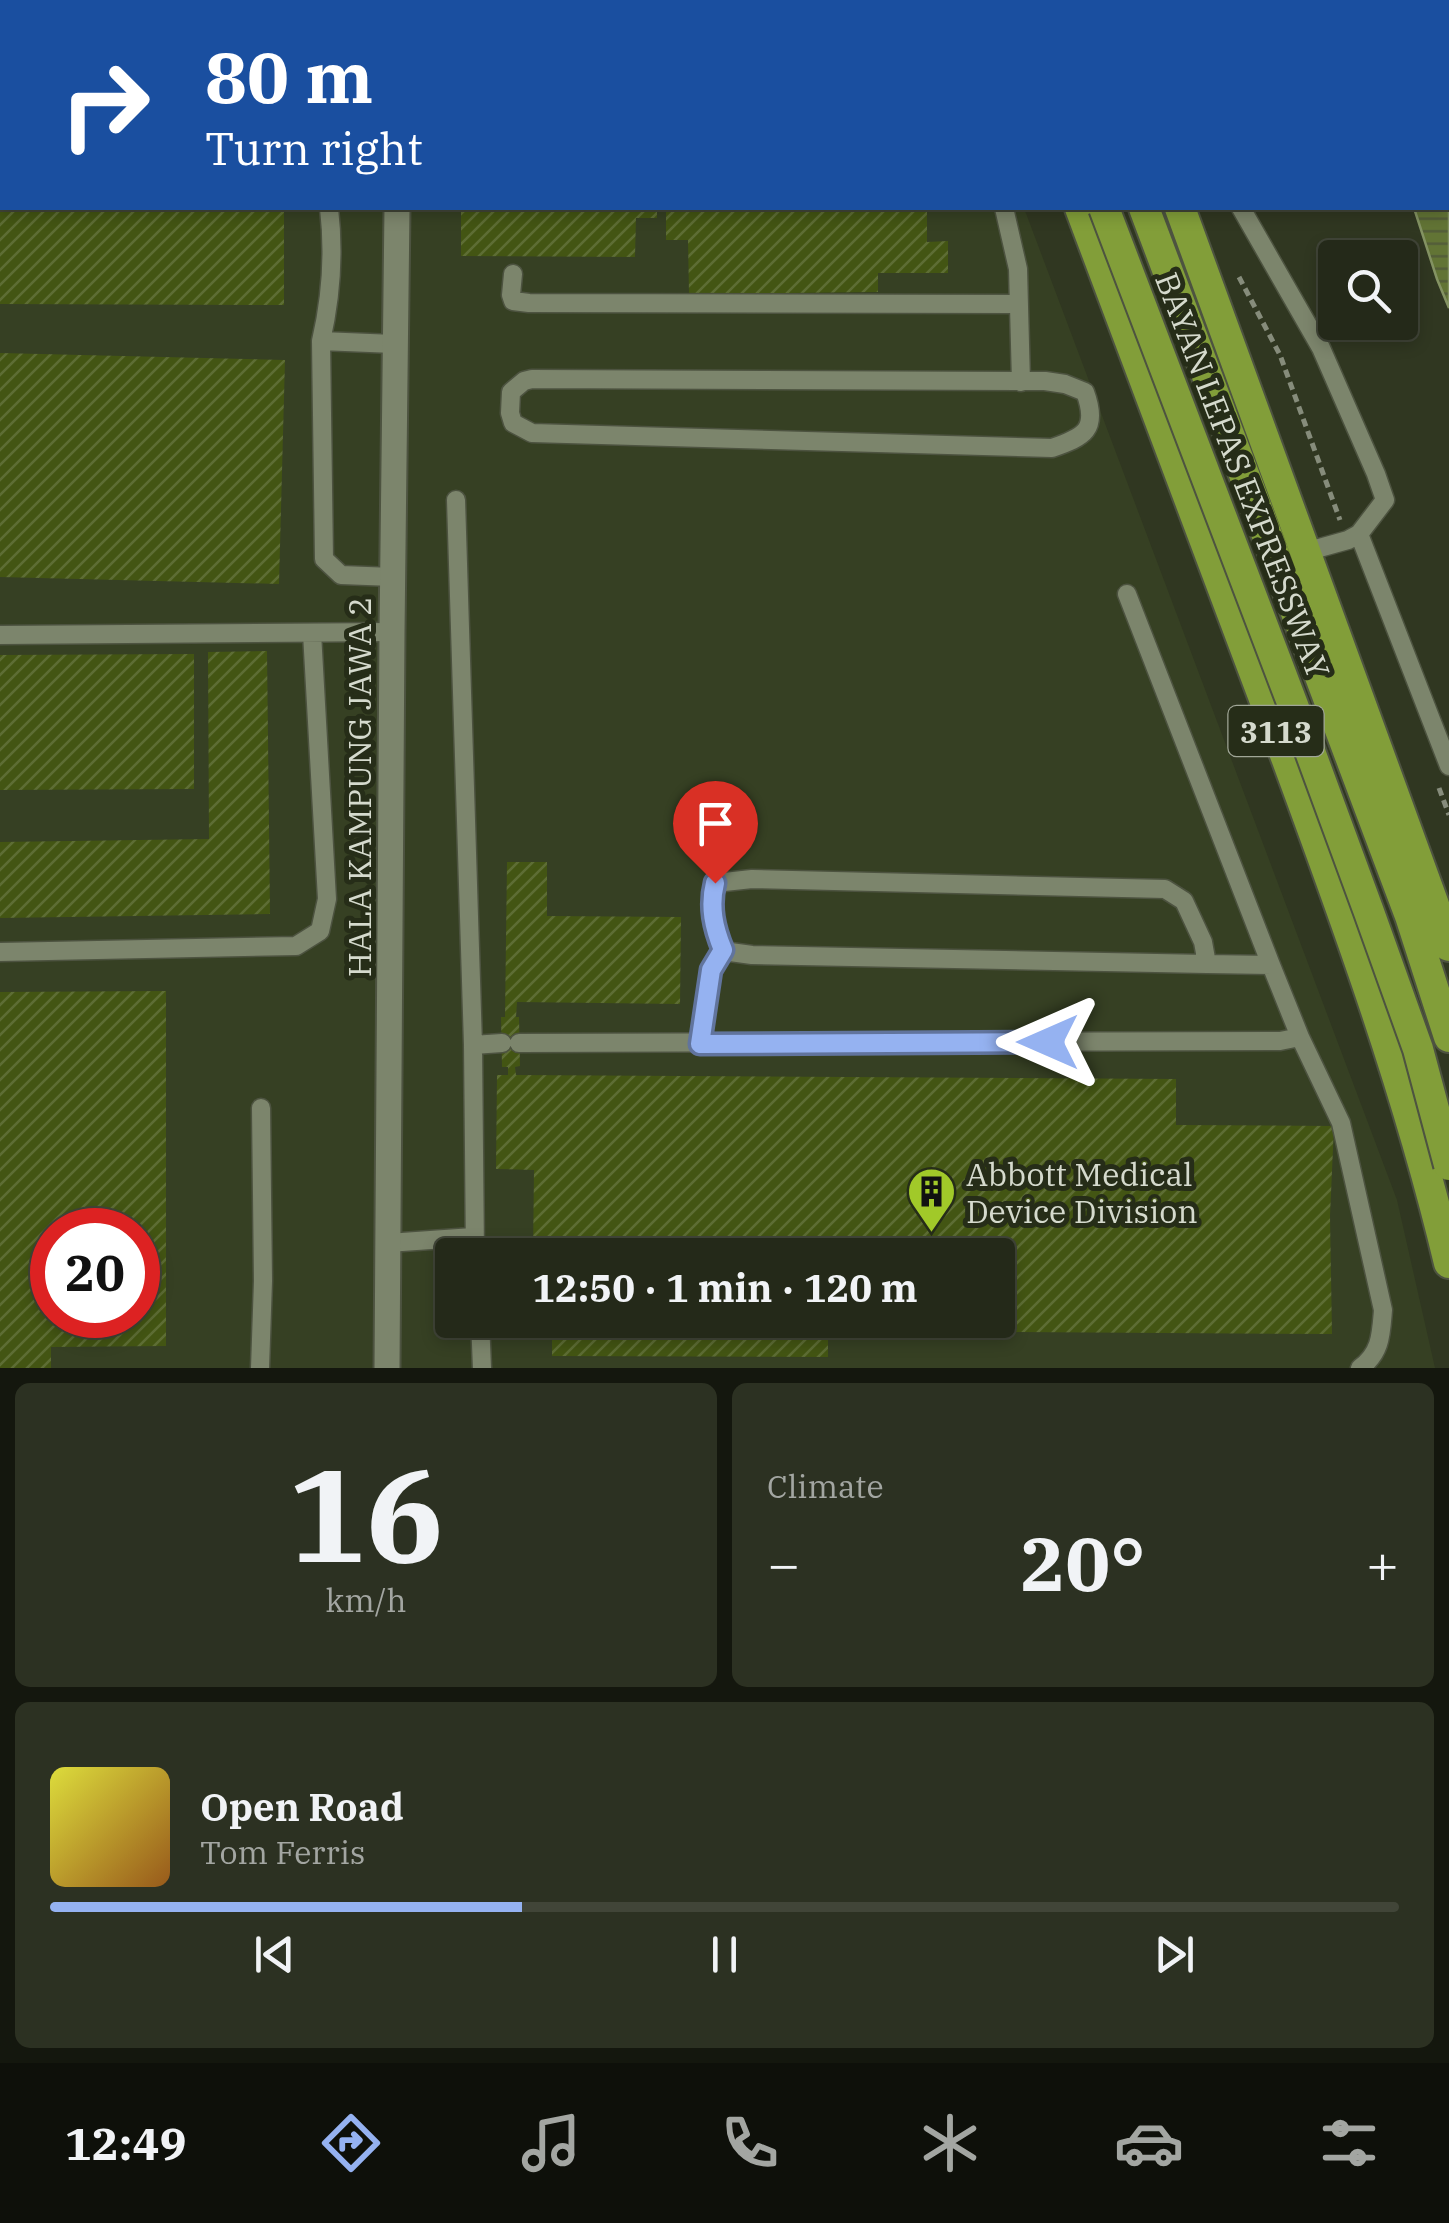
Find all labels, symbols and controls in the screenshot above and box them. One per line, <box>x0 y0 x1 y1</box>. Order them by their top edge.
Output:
text: 80 m <box>205 31 373 122</box>
icon: right <box>40 40 170 170</box>
text: Turn right <box>205 119 423 177</box>
map controls <box>1318 240 1418 340</box>
button: search <box>1318 240 1418 340</box>
street label: BAYAN LEPAS EXPRESSWAY <box>1146 266 1340 684</box>
street label: HALA KAMPUNG JAWA 2 <box>338 597 380 977</box>
road number: 3113 <box>1228 706 1324 756</box>
pin <box>673 781 758 884</box>
icon: arrive <box>688 796 743 851</box>
position arrow <box>996 990 1100 1094</box>
place label: Abbott Medical Device Division <box>966 1153 1198 1232</box>
building icon: Abbott Medical Device Division <box>905 1166 957 1234</box>
speed limit sign: 20 <box>30 1208 160 1338</box>
text: 12:50 · 1 min · 120 m <box>532 1263 918 1312</box>
text: 16 <box>288 1429 444 1598</box>
text: Climate <box>767 1465 884 1507</box>
text: 20° <box>1020 1514 1146 1612</box>
text: − <box>767 1528 800 1599</box>
text: + <box>1366 1528 1399 1599</box>
text: km/h <box>326 1579 406 1621</box>
text: Open Road <box>200 1782 404 1831</box>
text: Tom Ferris <box>200 1831 365 1873</box>
icon: previous <box>247 1927 302 1982</box>
icon: pause <box>697 1927 752 1982</box>
icon: next <box>1147 1927 1202 1982</box>
icon: directions <box>316 2108 386 2178</box>
icon: music <box>516 2108 586 2178</box>
icon: phone <box>715 2108 785 2178</box>
icon: climate <box>915 2108 985 2178</box>
icon: car <box>1114 2108 1184 2178</box>
icon: filters <box>1314 2108 1384 2178</box>
text: 12:49 <box>65 2114 186 2172</box>

